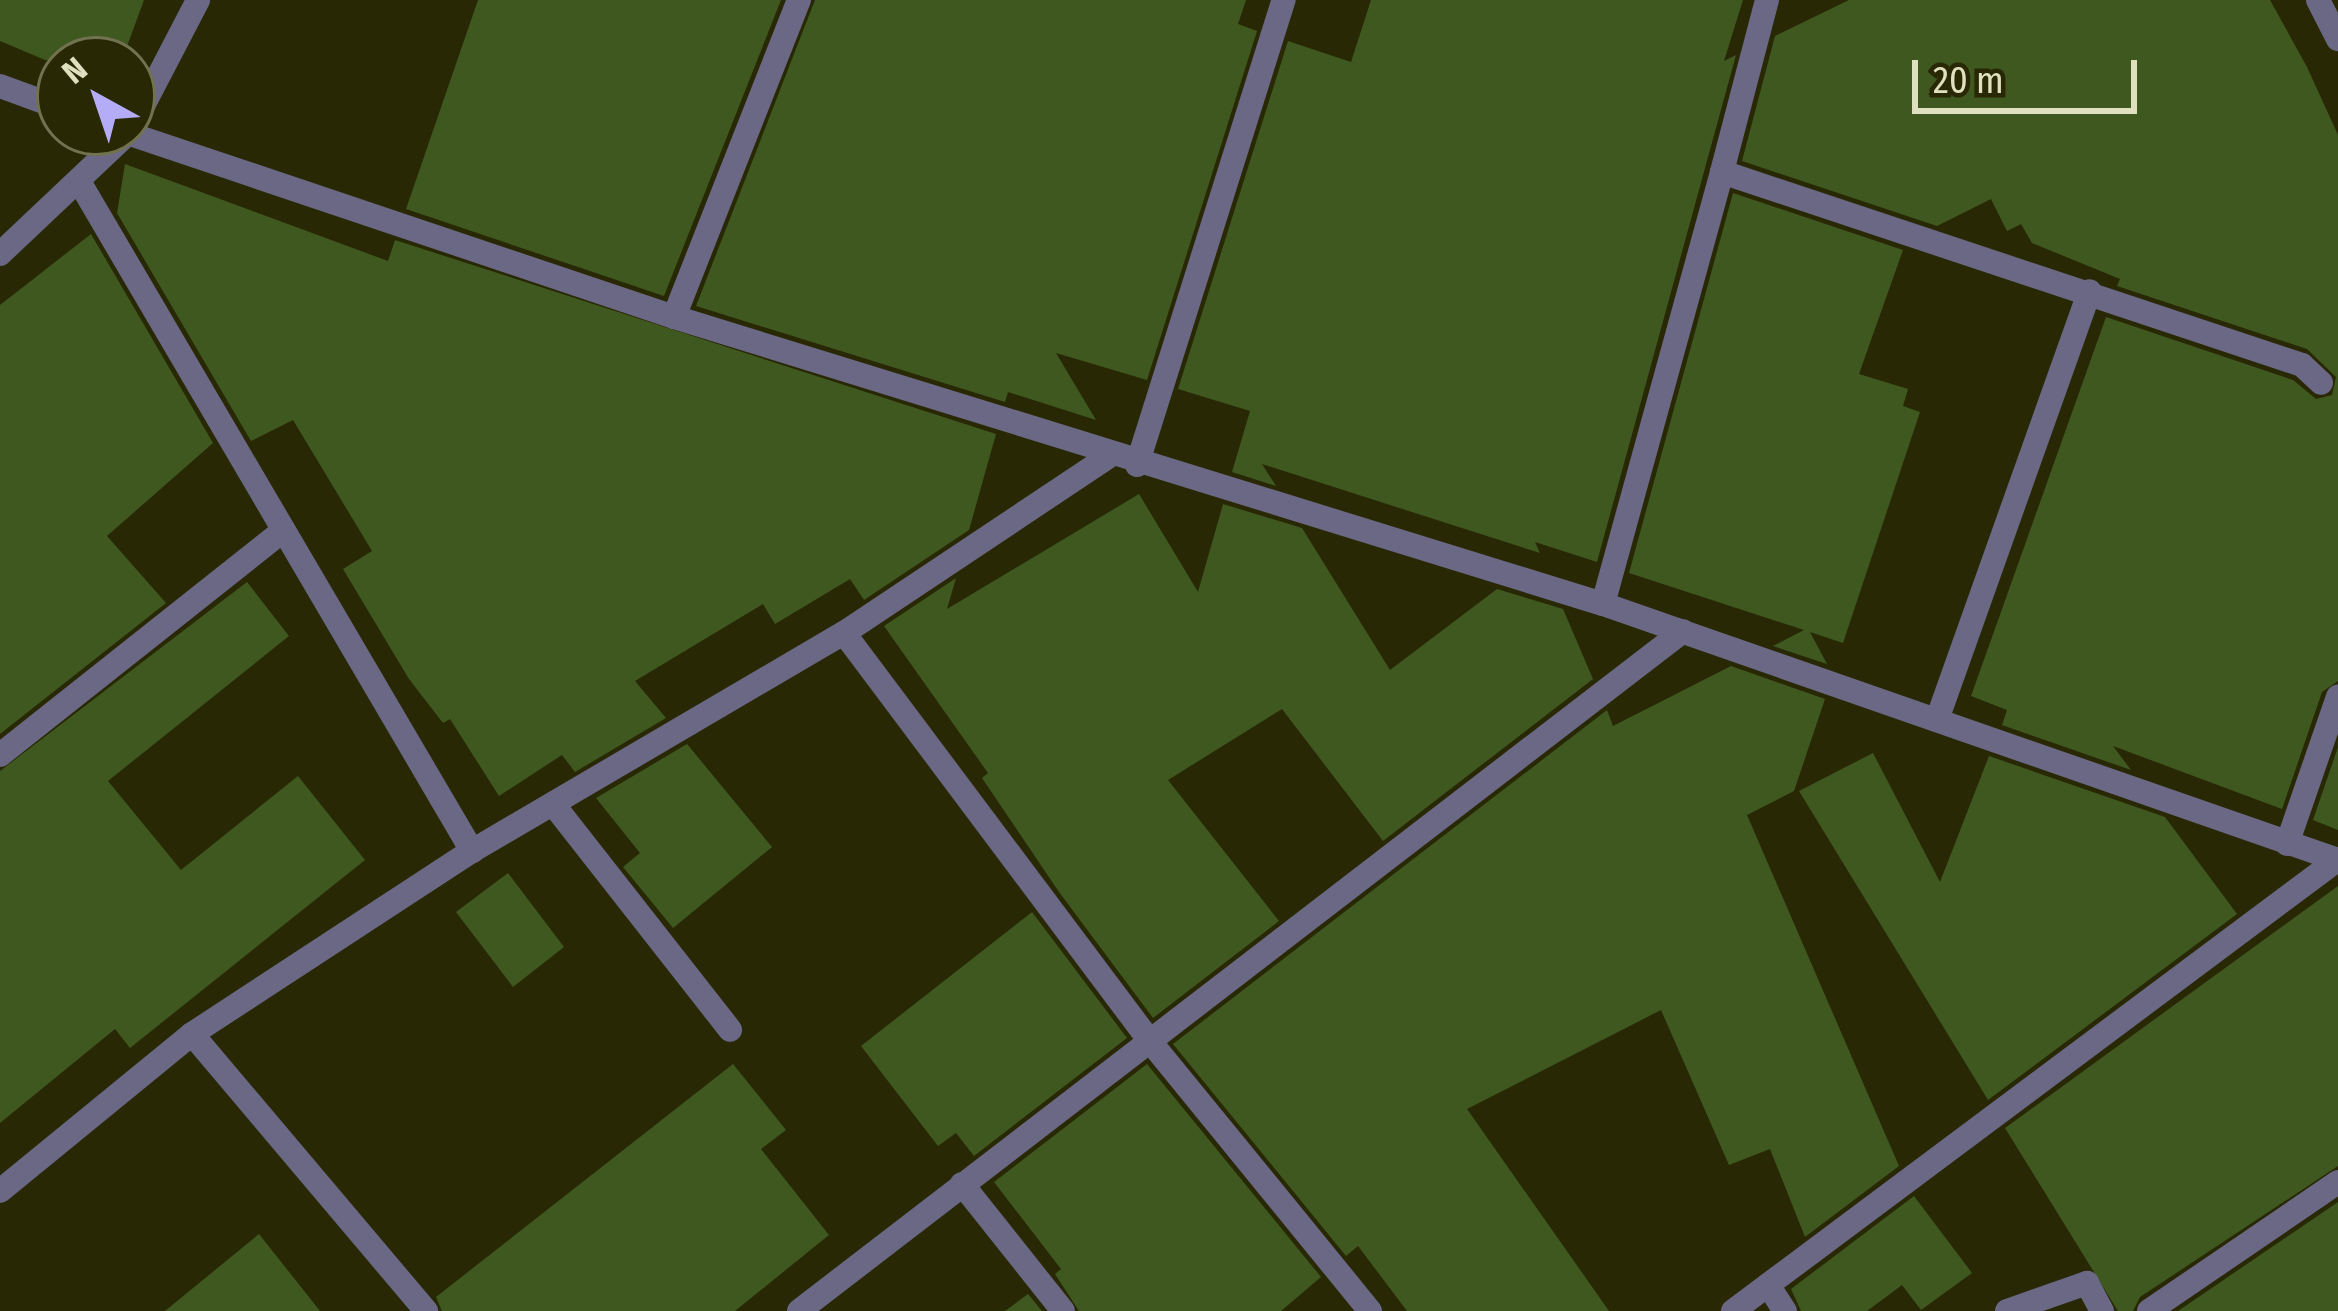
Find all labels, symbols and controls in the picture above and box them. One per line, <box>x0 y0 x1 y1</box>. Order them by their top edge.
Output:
north arrow <box>36 36 156 156</box>
scale bar <box>1918 36 2143 110</box>
text: N <box>54 49 95 92</box>
text: 20 m <box>1933 59 2004 103</box>

